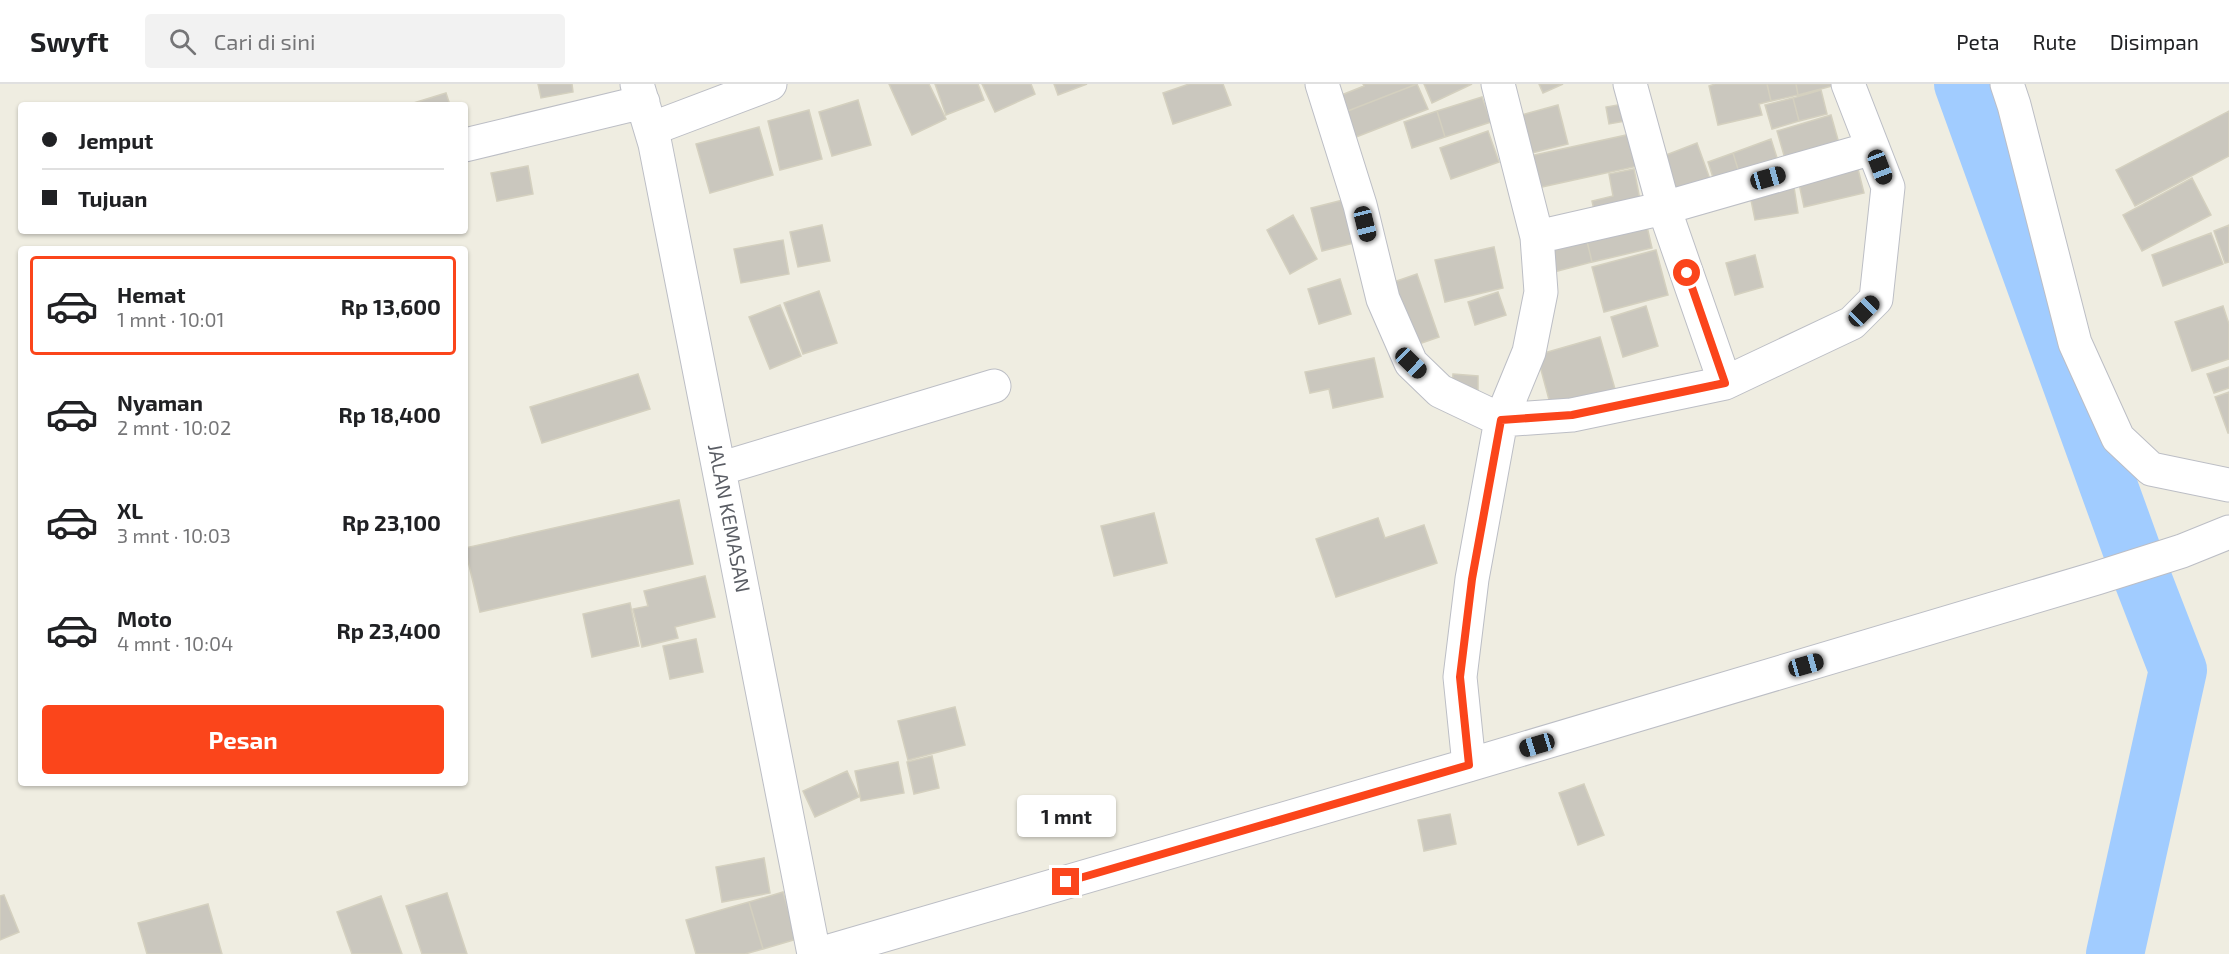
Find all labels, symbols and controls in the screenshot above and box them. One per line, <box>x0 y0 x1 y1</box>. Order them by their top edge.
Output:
search box <box>145 14 565 68</box>
text: Swyft <box>30 24 109 58</box>
icon: search <box>166 25 199 58</box>
text: Cari di sini <box>214 28 315 54</box>
text: Peta <box>1956 29 1999 54</box>
text: Rute <box>2032 29 2077 54</box>
text: Disimpan <box>2110 29 2199 54</box>
text: Jemput <box>78 127 153 153</box>
car <box>1865 147 1895 187</box>
car <box>1748 164 1788 192</box>
text: Tujuan <box>78 185 147 211</box>
car <box>1352 204 1378 244</box>
route start <box>1673 259 1700 286</box>
icon: car <box>45 279 99 333</box>
text: Hemat <box>117 281 186 307</box>
car <box>1845 292 1883 330</box>
text: Rp 13,600 <box>341 293 441 319</box>
text: 1 mnt · 10:01 <box>117 307 225 331</box>
car <box>1392 344 1430 382</box>
icon: car <box>45 387 99 441</box>
text: Nyaman <box>117 389 203 415</box>
text: Rp 18,400 <box>339 401 441 427</box>
text: 2 mnt · 10:02 <box>117 415 231 439</box>
street label: JALAN KEMASAN <box>704 441 756 594</box>
icon: car <box>45 495 99 549</box>
text: XL <box>117 497 143 523</box>
text: Rp 23,100 <box>342 509 441 535</box>
text: 3 mnt · 10:03 <box>117 523 231 547</box>
icon: car <box>45 603 99 657</box>
text: Moto <box>117 605 172 631</box>
text: Rp 23,400 <box>337 617 441 643</box>
text: 4 mnt · 10:04 <box>117 631 233 655</box>
car <box>1786 651 1826 679</box>
button: Pesan <box>42 705 444 774</box>
car <box>1517 731 1557 759</box>
callout: 1 mnt <box>1016 795 1116 837</box>
text: 1 mnt <box>1041 804 1092 828</box>
route end <box>1052 868 1079 895</box>

